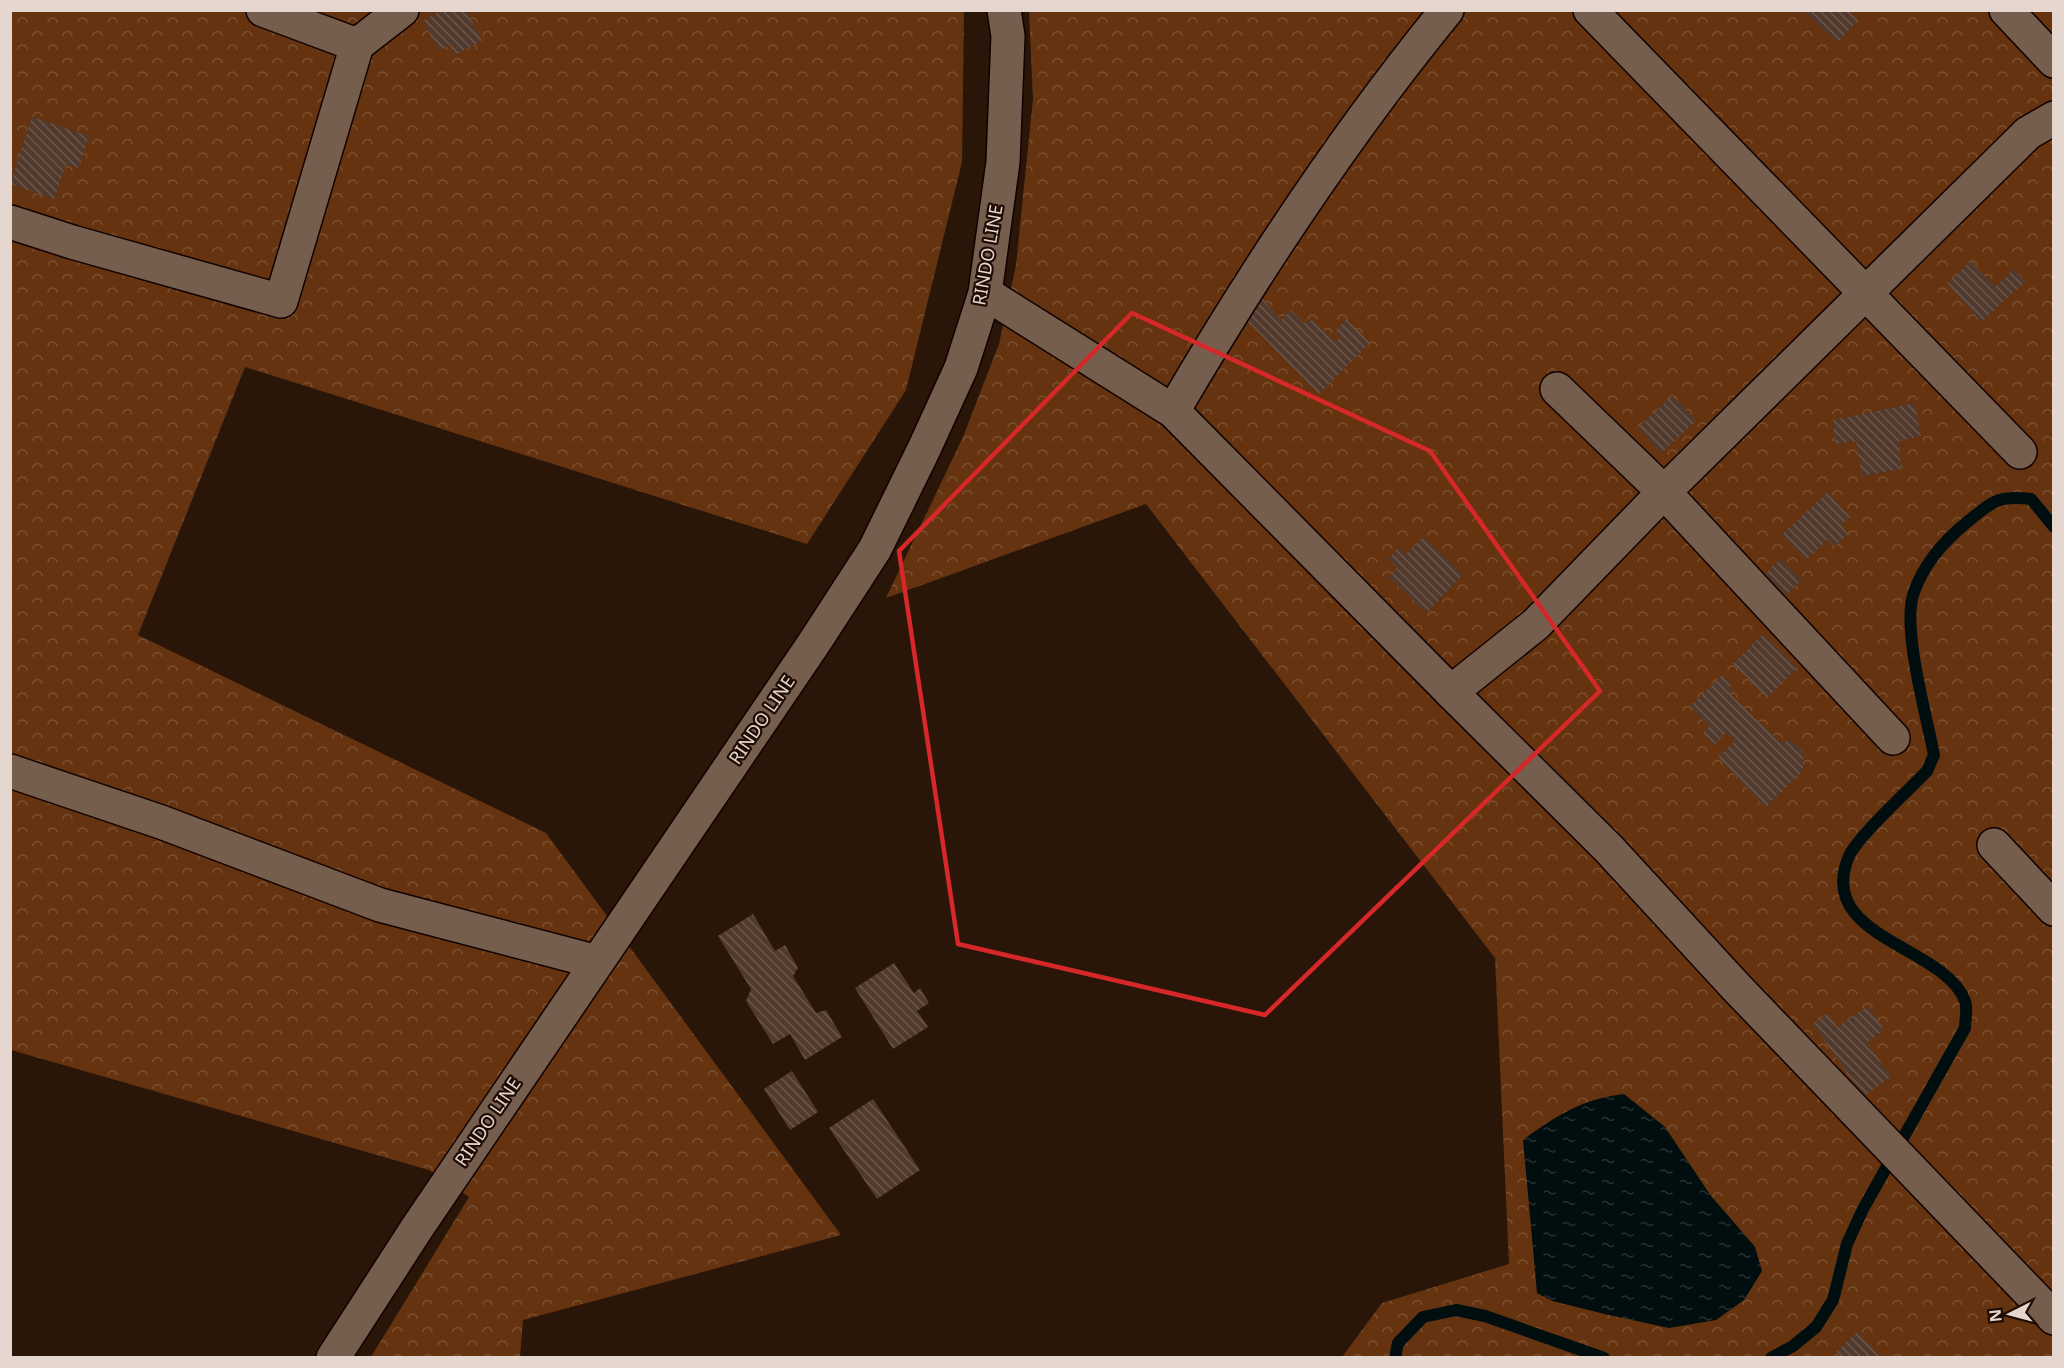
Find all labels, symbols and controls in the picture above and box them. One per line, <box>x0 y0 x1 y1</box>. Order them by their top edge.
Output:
street label: RINDO LINE <box>966 202 1008 307</box>
street label: RINDO LINE <box>723 670 800 768</box>
street label: RINDO LINE <box>449 1072 526 1170</box>
north arrow <box>1980 1284 2040 1344</box>
text: N <box>1983 1308 2007 1323</box>

